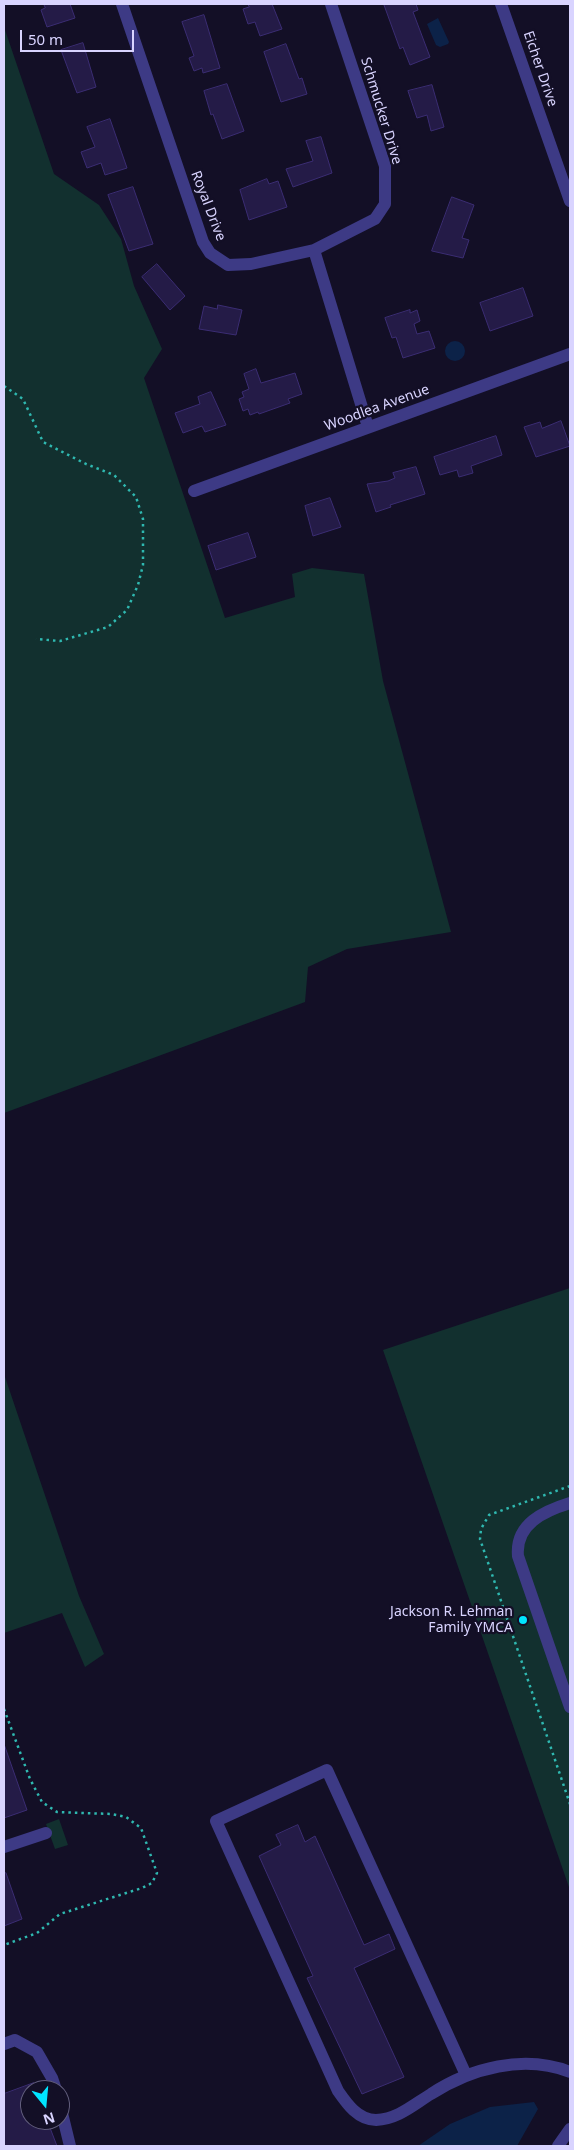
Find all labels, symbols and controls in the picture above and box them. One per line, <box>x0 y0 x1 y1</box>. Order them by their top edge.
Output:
scale bar <box>22 20 136 52</box>
text: 50 m <box>28 29 63 49</box>
street label: Eicher Drive <box>519 29 561 109</box>
street label: Schmucker Drive <box>357 55 405 167</box>
street label: Royal Drive <box>187 169 229 243</box>
street label: Woodlea Avenue <box>322 381 432 435</box>
place label: Jackson R. Lehman Family YMCA <box>390 1604 513 1636</box>
marker: Jackson R. Lehman Family YMCA <box>517 1614 529 1626</box>
north arrow <box>20 2080 70 2130</box>
text: N <box>41 2108 57 2130</box>

